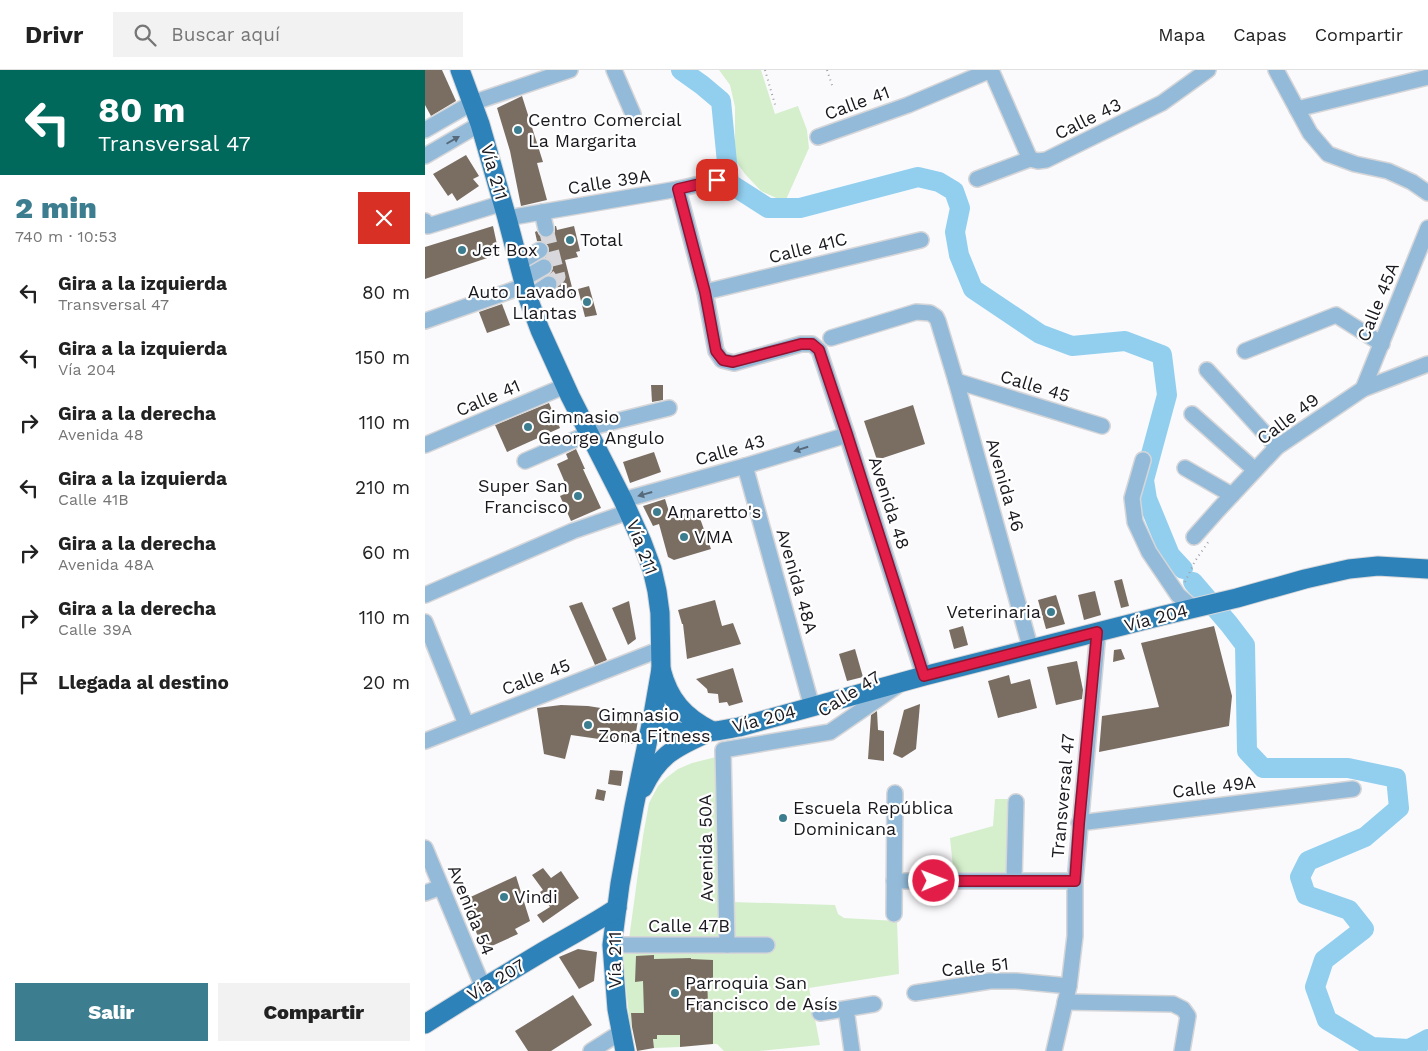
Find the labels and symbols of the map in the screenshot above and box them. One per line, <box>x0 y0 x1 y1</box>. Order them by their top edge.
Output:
street label: Calle 41 <box>821 81 892 124</box>
street label: Calle 43 <box>1051 93 1125 144</box>
place label: Centro Comercial La Margarita <box>528 109 682 151</box>
marker: Centro Comercial La Margarita <box>512 124 524 136</box>
one-way arrow <box>446 136 459 145</box>
street label: Vía 211 <box>477 142 512 202</box>
pin <box>696 159 738 201</box>
street label: Calle 39A <box>566 165 652 198</box>
street label: Calle 41C <box>766 228 849 267</box>
place label: Total <box>580 229 623 250</box>
marker: Total <box>564 234 576 246</box>
place label: Jet Box <box>472 239 538 260</box>
marker: Jet Box <box>456 244 468 256</box>
street label: Calle 45A <box>1352 259 1403 344</box>
place label: Auto Lavado Llantas <box>468 281 577 323</box>
marker: Auto Lavado Llantas <box>581 296 593 308</box>
street label: Calle 45 <box>998 365 1072 406</box>
street label: Calle 41 <box>452 375 523 420</box>
street label: Calle 49 <box>1253 388 1323 449</box>
place label: Gimnasio George Angulo <box>538 406 665 448</box>
marker: Gimnasio George Angulo <box>522 421 534 433</box>
street label: Calle 43 <box>693 430 767 469</box>
street label: Avenida 46 <box>982 436 1029 534</box>
one-way arrow <box>793 445 808 453</box>
street label: Avenida 48 <box>865 454 914 552</box>
place label: Super San Francisco <box>478 475 568 517</box>
marker: Super San Francisco <box>572 490 584 502</box>
one-way arrow <box>637 491 652 499</box>
place label: Amaretto's <box>667 501 761 522</box>
marker: Amaretto's <box>651 506 663 518</box>
street label: Vía 211 <box>622 516 662 577</box>
place label: VMA <box>694 526 733 547</box>
street label: Avenida 48A <box>772 526 823 636</box>
marker: VMA <box>678 531 690 543</box>
street label: Vía 204 <box>1122 599 1190 636</box>
place label: Veterinaria <box>946 601 1041 622</box>
marker: Veterinaria <box>1045 606 1057 618</box>
street label: Calle 45 <box>499 654 573 699</box>
street label: Calle 47 <box>813 666 884 721</box>
street label: Vía 204 <box>730 700 798 737</box>
place label: Gimnasio Zona Fitness <box>598 704 711 746</box>
marker: Gimnasio Zona Fitness <box>582 719 594 731</box>
street label: Transversal 47 <box>1047 733 1078 859</box>
street label: Calle 49A <box>1171 771 1257 802</box>
street label: Avenida 50A <box>694 794 717 902</box>
place label: Escuela República Dominicana <box>793 797 953 839</box>
marker: Escuela República Dominicana <box>777 812 789 824</box>
position arrow <box>907 854 959 906</box>
street label: Avenida 54 <box>444 862 499 958</box>
place label: Vindi <box>514 886 558 907</box>
marker: Vindi <box>498 891 510 903</box>
street label: Calle 47B <box>648 915 730 936</box>
street label: Vía 211 <box>604 932 625 988</box>
street label: Calle 51 <box>940 953 1010 980</box>
street label: Vía 207 <box>463 954 528 1005</box>
place label: Parroquia San Francisco de Asís <box>685 972 838 1014</box>
marker: Parroquia San Francisco de Asís <box>669 987 681 999</box>

